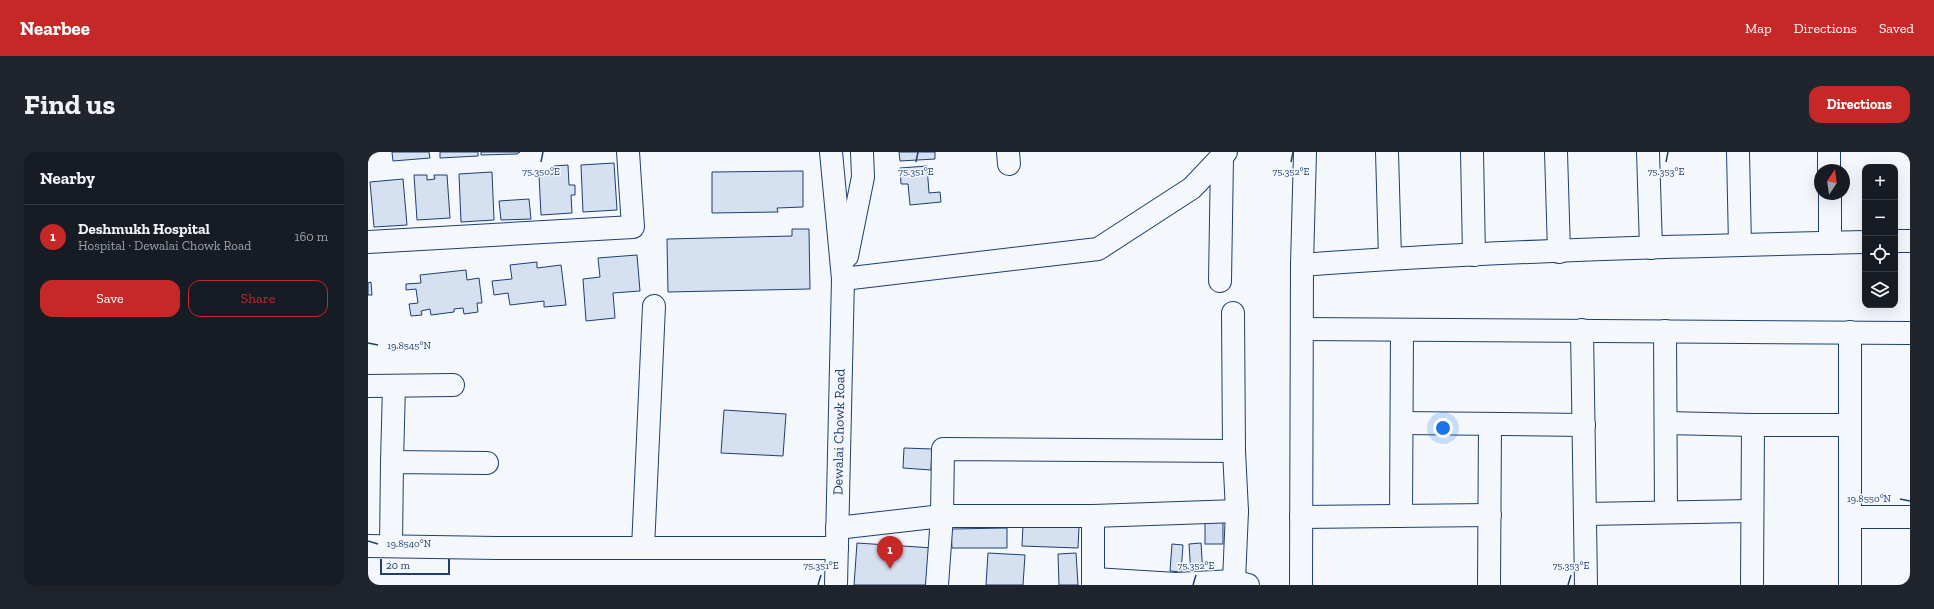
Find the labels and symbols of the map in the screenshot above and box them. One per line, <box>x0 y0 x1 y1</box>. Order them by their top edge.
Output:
north arrow <box>1814 164 1850 200</box>
text: 75.350°E <box>522 166 560 178</box>
text: 75.351°E <box>898 166 934 178</box>
text: 75.352°E <box>1273 166 1310 178</box>
text: 75.353°E <box>1648 166 1684 178</box>
text: 19.8545°N <box>387 340 431 352</box>
street label: Dewalai Chowk Road <box>829 368 849 495</box>
your location <box>1433 418 1453 438</box>
text: 19.8550°N <box>1847 493 1892 505</box>
pin: 1 <box>877 536 903 569</box>
text: 19.8540°N <box>387 538 432 550</box>
scale bar <box>380 557 450 576</box>
text: 75.351°E <box>803 560 839 572</box>
text: 75.352°E <box>1178 560 1215 572</box>
text: 75.353°E <box>1553 560 1589 572</box>

